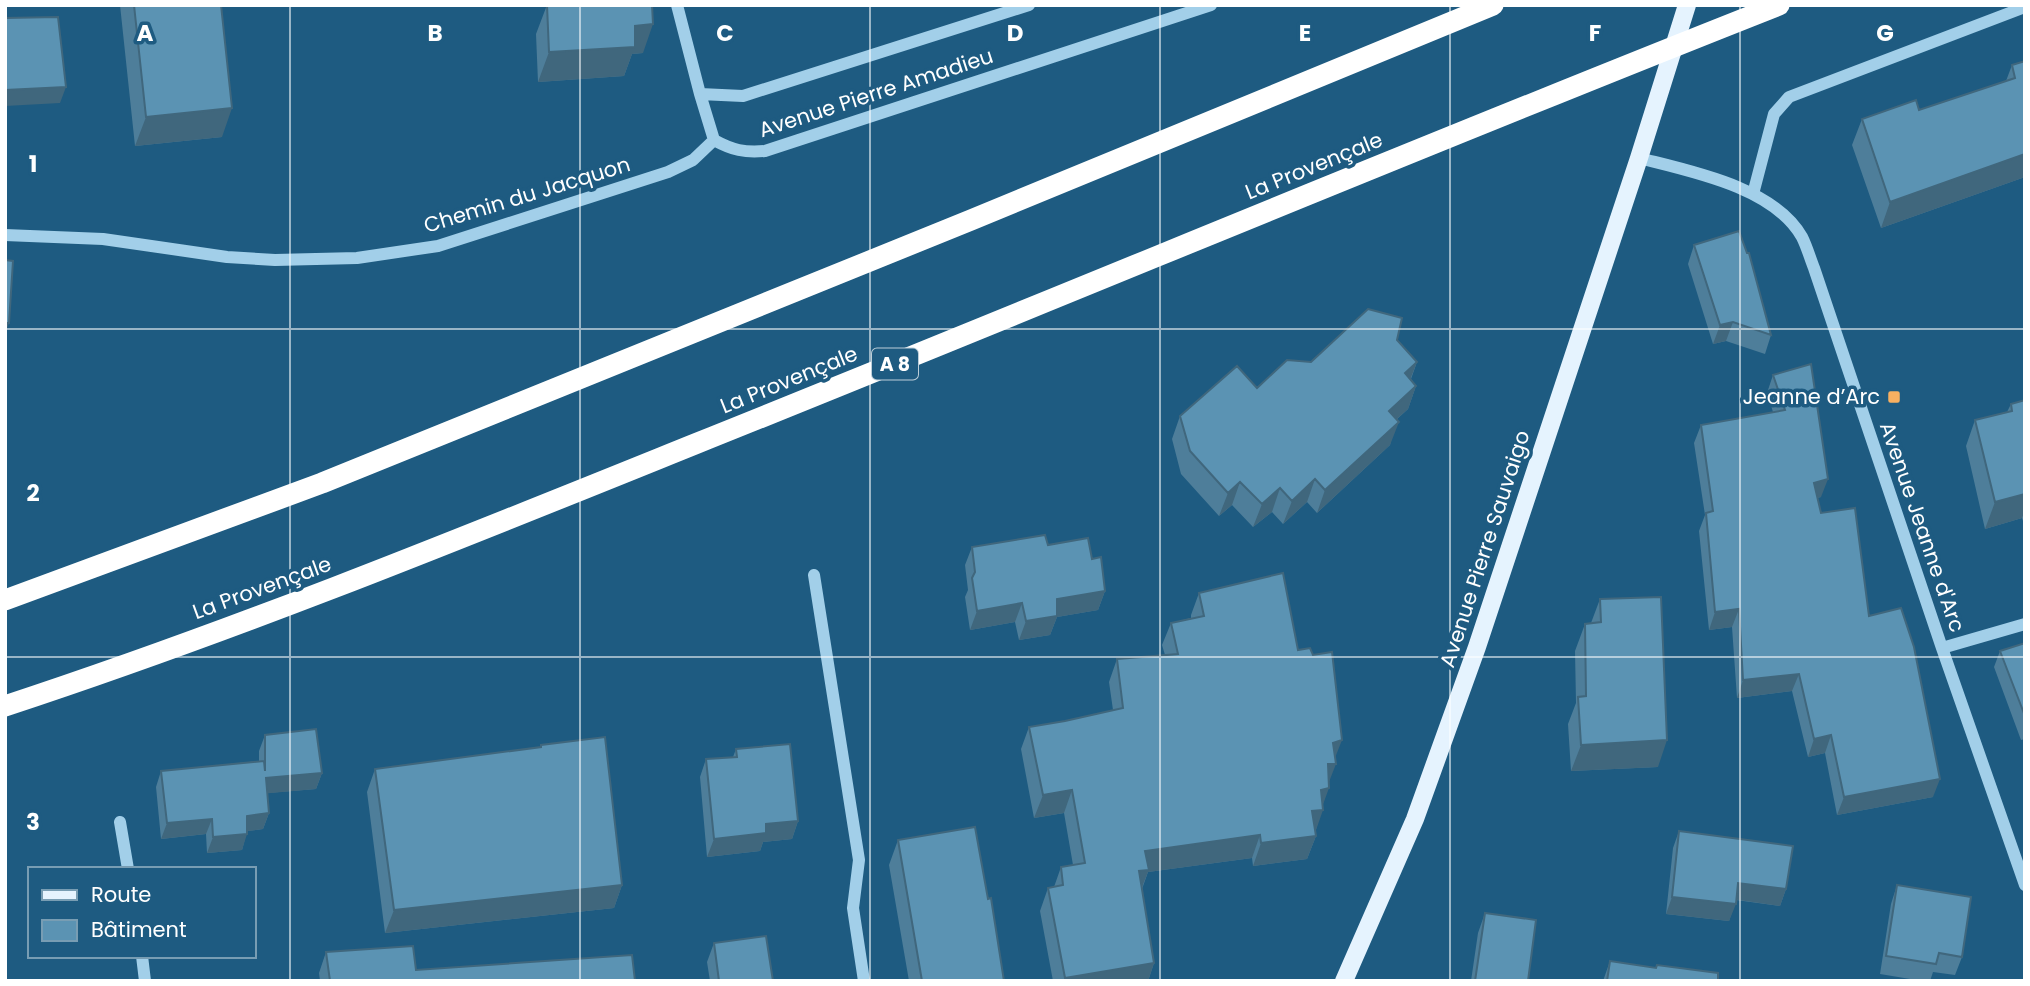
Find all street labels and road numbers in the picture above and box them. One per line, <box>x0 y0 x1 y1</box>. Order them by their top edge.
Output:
street label: Avenue Pierre Amadieu <box>755 41 997 144</box>
street label: La Provençale <box>1241 125 1387 206</box>
street label: Chemin du Jacquon <box>420 149 634 240</box>
street label: La Provençale <box>716 339 862 420</box>
road number: A 8 <box>872 348 918 380</box>
street label: Avenue Jeanne d'Arc <box>1873 418 1972 636</box>
street label: Avenue Pierre Sauvaigo <box>1432 427 1537 671</box>
street label: La Provençale <box>188 549 335 626</box>

